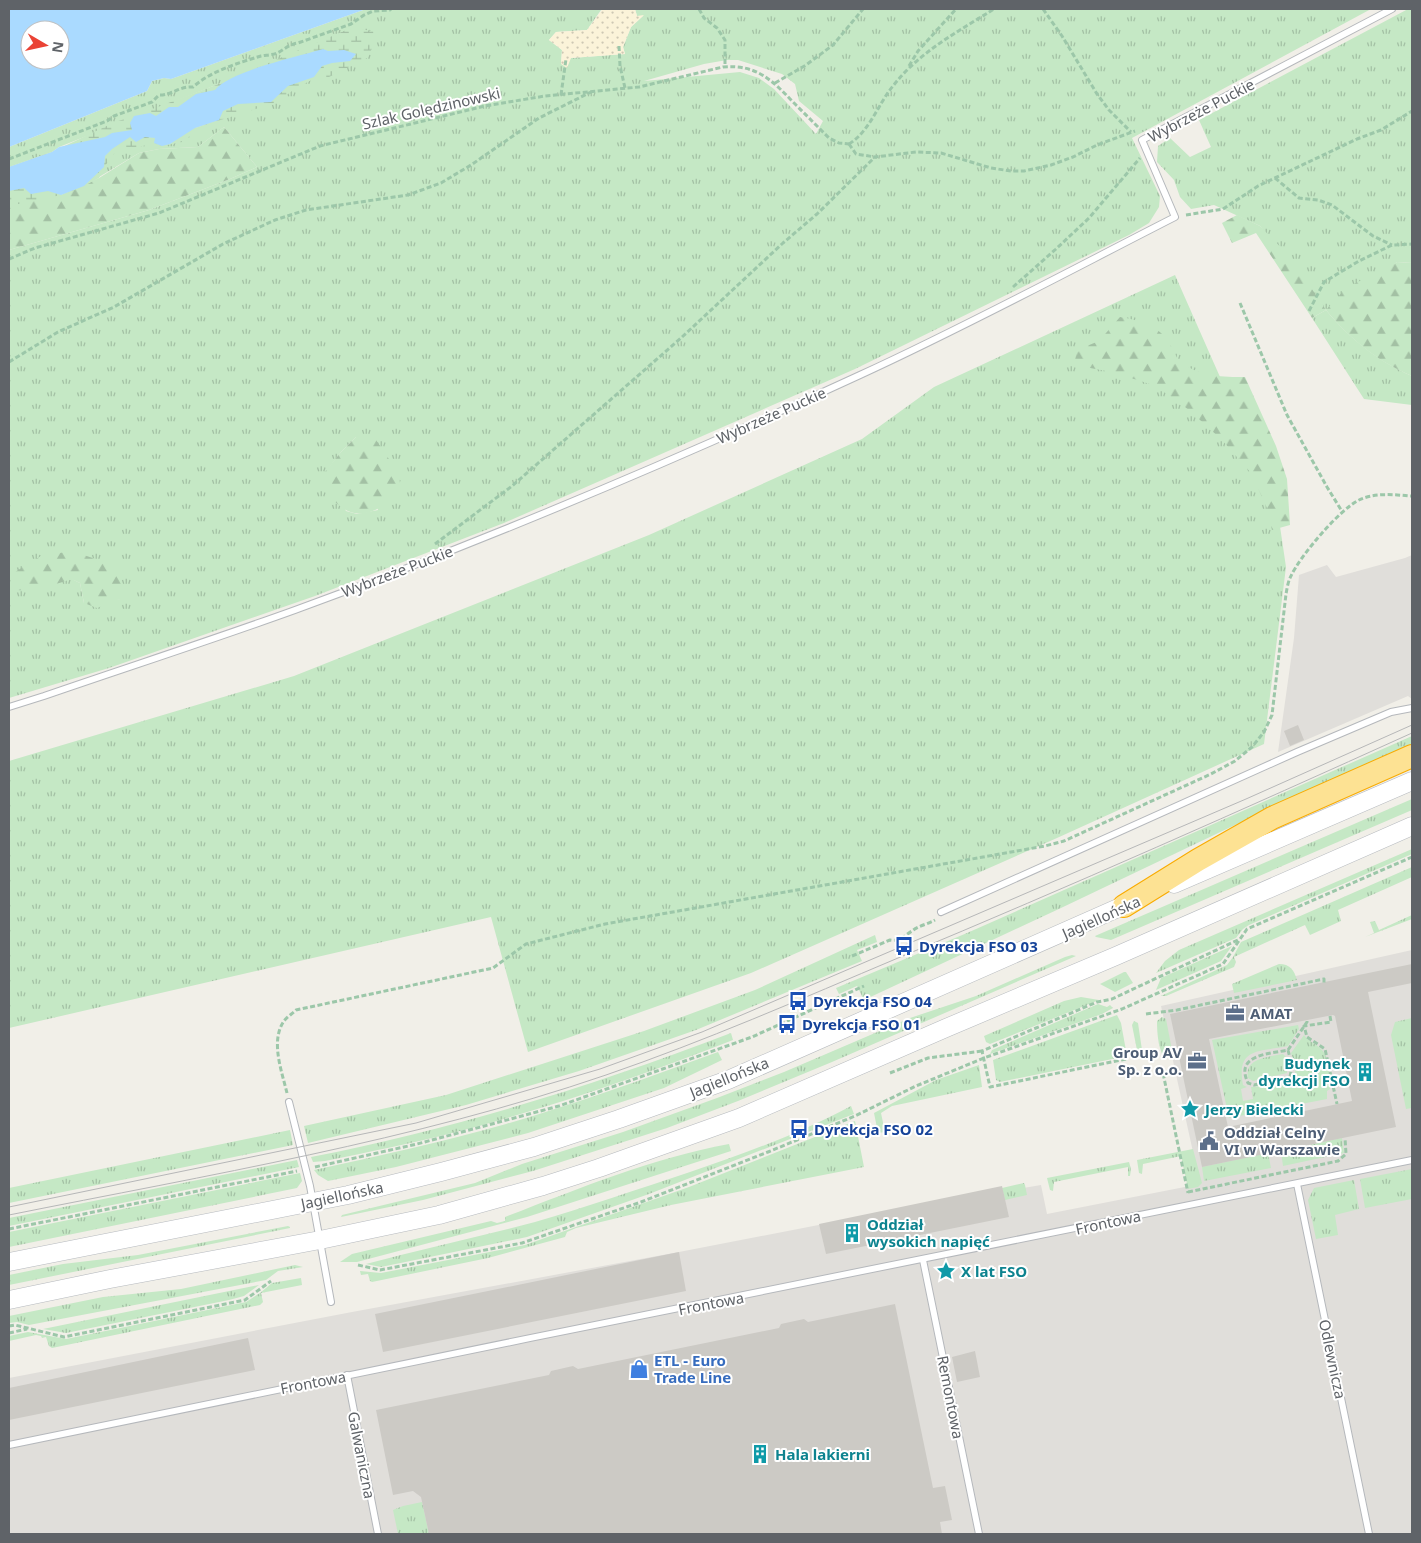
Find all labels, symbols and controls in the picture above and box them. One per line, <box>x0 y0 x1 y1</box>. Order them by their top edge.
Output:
north arrow <box>20 20 70 70</box>
text: N <box>48 40 69 54</box>
street label: Wybrzeże Puckie <box>1144 74 1258 146</box>
street label: Szlak Golędzinowski <box>360 82 502 134</box>
street label: Wybrzeże Puckie <box>713 382 829 448</box>
street label: Wybrzeże Puckie <box>338 541 456 601</box>
street label: Jagiellońska <box>1057 891 1143 944</box>
bus stop icon: Dyrekcja FSO 03 <box>893 935 915 957</box>
place label: Dyrekcja FSO 03 <box>919 936 1038 956</box>
bus stop icon: Dyrekcja FSO 04 <box>787 990 809 1012</box>
place label: Dyrekcja FSO 04 <box>813 991 932 1011</box>
office icon: AMAT <box>1224 1002 1246 1024</box>
place label: AMAT <box>1250 1003 1293 1023</box>
bus stop icon: Dyrekcja FSO 01 <box>776 1013 798 1035</box>
place label: Dyrekcja FSO 01 <box>802 1014 921 1034</box>
place label: Group AV Sp. z o.o. <box>1113 1042 1182 1079</box>
office icon: Group AV Sp. z o.o. <box>1186 1050 1208 1072</box>
street label: Jagiellońska <box>685 1052 772 1103</box>
place label: Budynek dyrekcji FSO <box>1258 1053 1351 1090</box>
building icon: Budynek dyrekcji FSO <box>1354 1061 1376 1083</box>
place icon: Jerzy Bielecki <box>1179 1098 1201 1120</box>
place label: Jerzy Bielecki <box>1203 1099 1304 1119</box>
bus stop icon: Dyrekcja FSO 02 <box>788 1118 810 1140</box>
place label: Dyrekcja FSO 02 <box>814 1119 933 1139</box>
place label: Oddział Celny VI w Warszawie <box>1224 1122 1340 1159</box>
public building icon: Oddział Celny VI w Warszawie <box>1198 1130 1220 1152</box>
street label: Jagiellońska <box>297 1177 385 1214</box>
street label: Frontowa <box>1073 1205 1143 1239</box>
place label: Oddział wysokich napięć <box>867 1214 990 1251</box>
building icon: Oddział wysokich napięć <box>841 1222 863 1244</box>
place icon: X lat FSO <box>935 1260 957 1282</box>
place label: X lat FSO <box>961 1261 1027 1281</box>
street label: Frontowa <box>676 1287 746 1319</box>
street label: Odlewnicza <box>1315 1318 1351 1400</box>
place label: ETL - Euro Trade Line <box>654 1350 731 1387</box>
street label: Remontowa <box>933 1354 969 1440</box>
shop icon: ETL - Euro Trade Line <box>628 1358 650 1380</box>
street label: Frontowa <box>278 1366 348 1398</box>
street label: Galwaniczna <box>344 1410 380 1500</box>
building icon: Hala lakierni <box>749 1443 771 1465</box>
place label: Hala lakierni <box>775 1444 870 1464</box>

